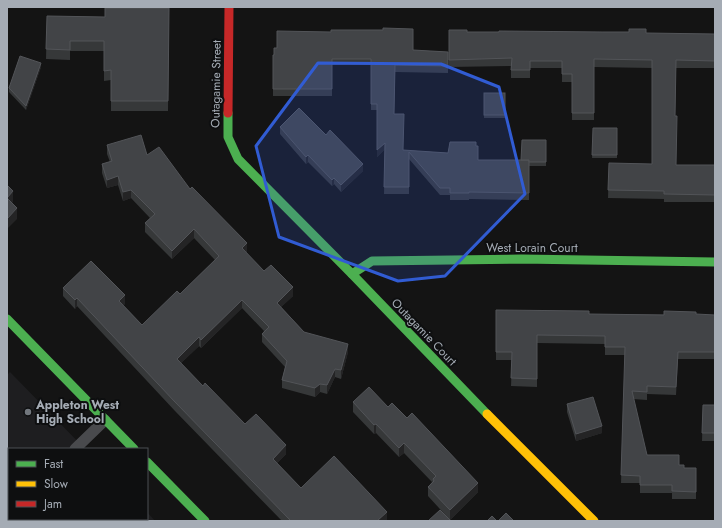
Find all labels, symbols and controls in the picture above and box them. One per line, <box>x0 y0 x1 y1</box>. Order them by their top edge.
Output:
street label: Outagamie Street <box>206 40 226 128</box>
street label: West Lorain Court <box>486 239 578 257</box>
street label: Outagamie Court <box>387 294 461 370</box>
place label: Appleton West High School <box>35 396 119 428</box>
marker: Appleton West High School <box>23 407 33 417</box>
legend <box>8 448 148 520</box>
text: Fast <box>44 455 63 473</box>
text: Slow <box>44 475 69 493</box>
text: Jam <box>42 495 62 513</box>

